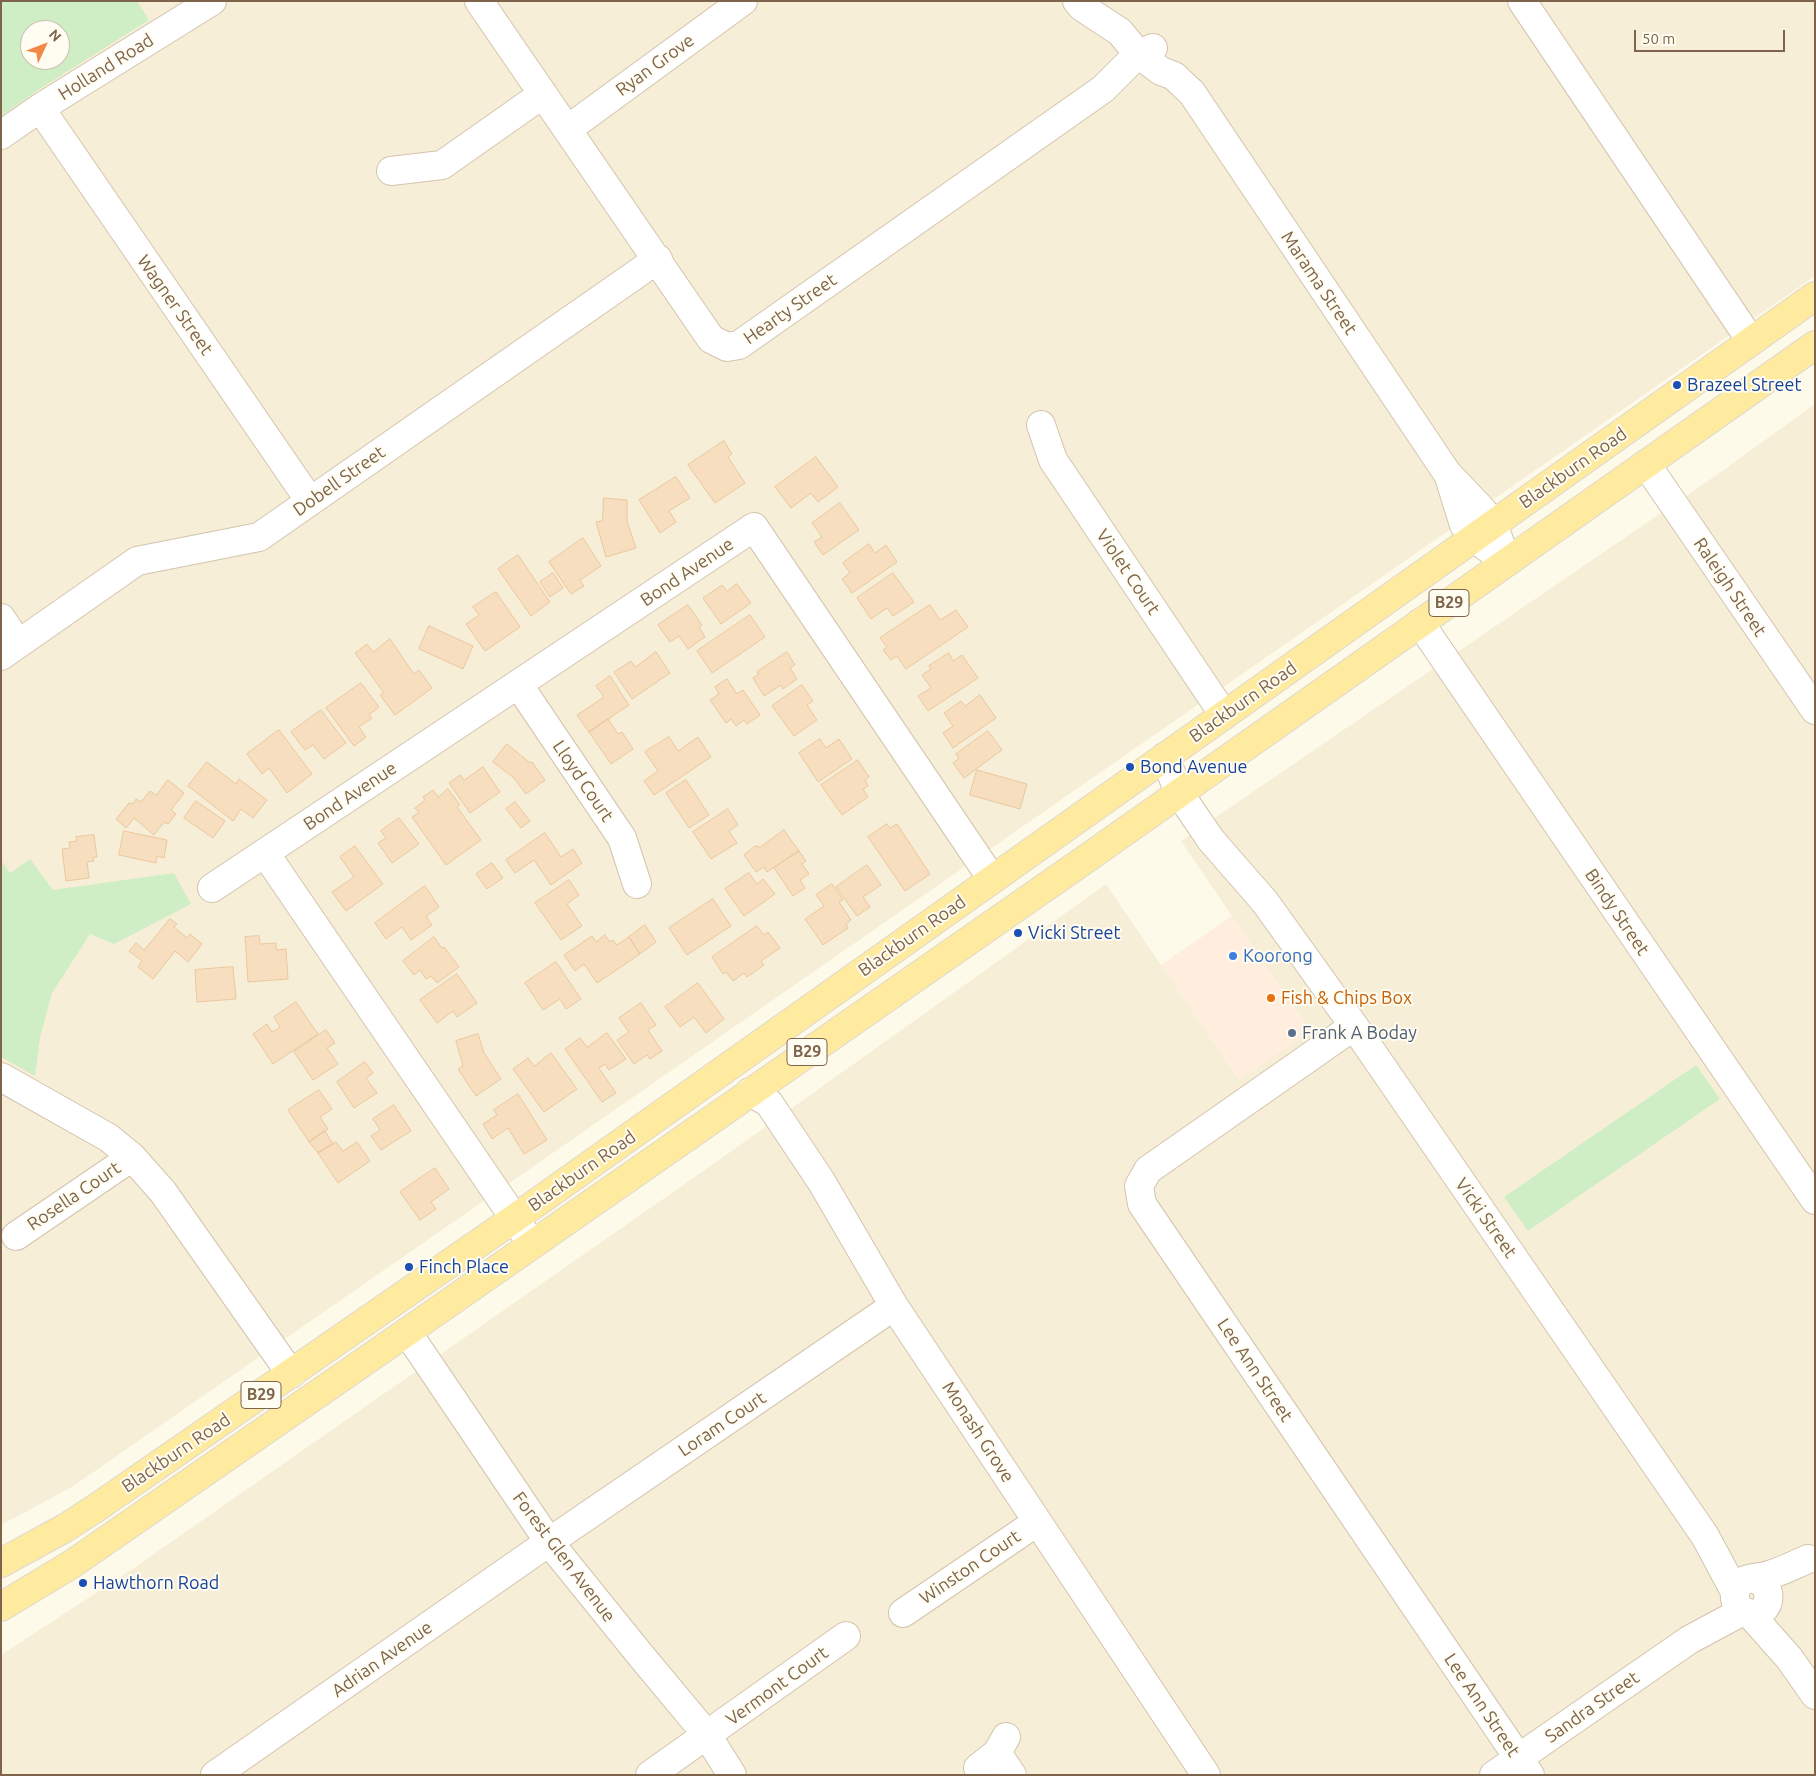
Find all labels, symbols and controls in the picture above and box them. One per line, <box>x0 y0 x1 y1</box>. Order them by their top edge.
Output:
north arrow <box>20 20 70 70</box>
scale bar <box>1636 20 1787 52</box>
text: N <box>46 26 65 45</box>
street label: Holland Road <box>54 29 158 105</box>
street label: Ryan Grove <box>612 29 698 101</box>
text: 50 m <box>1642 30 1675 47</box>
street label: Marama Street <box>1276 227 1362 339</box>
street label: Wagner Street <box>133 251 217 359</box>
street label: Hearty Street <box>739 269 841 349</box>
place label: Brazeel Street <box>1687 374 1802 396</box>
marker: Brazeel Street <box>1671 379 1683 391</box>
street label: Blackburn Road <box>1515 423 1631 513</box>
street label: Dobell Street <box>289 441 389 521</box>
street label: Violet Court <box>1092 525 1164 619</box>
street label: Bond Avenue <box>636 533 738 611</box>
street label: Raleigh Street <box>1689 534 1771 640</box>
road number: B29 <box>1429 590 1469 616</box>
street label: Blackburn Road <box>1185 657 1301 747</box>
street label: Lloyd Court <box>548 736 618 826</box>
place label: Bond Avenue <box>1140 756 1248 778</box>
street label: Bond Avenue <box>299 757 401 835</box>
marker: Bond Avenue <box>1124 761 1136 773</box>
street label: Bindy Street <box>1580 865 1654 959</box>
street label: Blackburn Road <box>854 891 970 981</box>
place label: Vicki Street <box>1028 922 1121 944</box>
marker: Vicki Street <box>1012 927 1024 939</box>
place label: Koorong <box>1243 945 1313 967</box>
marker: Koorong <box>1227 950 1239 962</box>
place label: Fish & Chips Box <box>1281 987 1412 1009</box>
marker: Fish & Chips Box <box>1265 992 1277 1004</box>
place label: Frank A Boday <box>1302 1022 1417 1044</box>
marker: Frank A Boday <box>1286 1027 1298 1039</box>
road number: B29 <box>787 1038 827 1066</box>
street label: Blackburn Road <box>524 1126 640 1216</box>
street label: Rosella Court <box>23 1157 125 1235</box>
street label: Vicki Street <box>1451 1174 1521 1262</box>
place label: Finch Place <box>419 1256 509 1278</box>
marker: Finch Place <box>403 1261 415 1273</box>
street label: Lee Ann Street <box>1213 1314 1297 1426</box>
street label: Monash Grove <box>937 1378 1019 1486</box>
road number: B29 <box>241 1382 281 1408</box>
street label: Loram Court <box>674 1387 770 1461</box>
street label: Blackburn Road <box>118 1409 234 1497</box>
street label: Forest Glen Avenue <box>508 1488 620 1626</box>
street label: Winston Court <box>915 1525 1025 1609</box>
place label: Hawthorn Road <box>93 1572 219 1594</box>
marker: Hawthorn Road <box>77 1577 89 1589</box>
street label: Adrian Avenue <box>328 1616 436 1702</box>
street label: Vermont Court <box>722 1642 832 1730</box>
street label: Lee Ann Street <box>1440 1649 1524 1761</box>
street label: Sandra Street <box>1541 1667 1643 1747</box>

